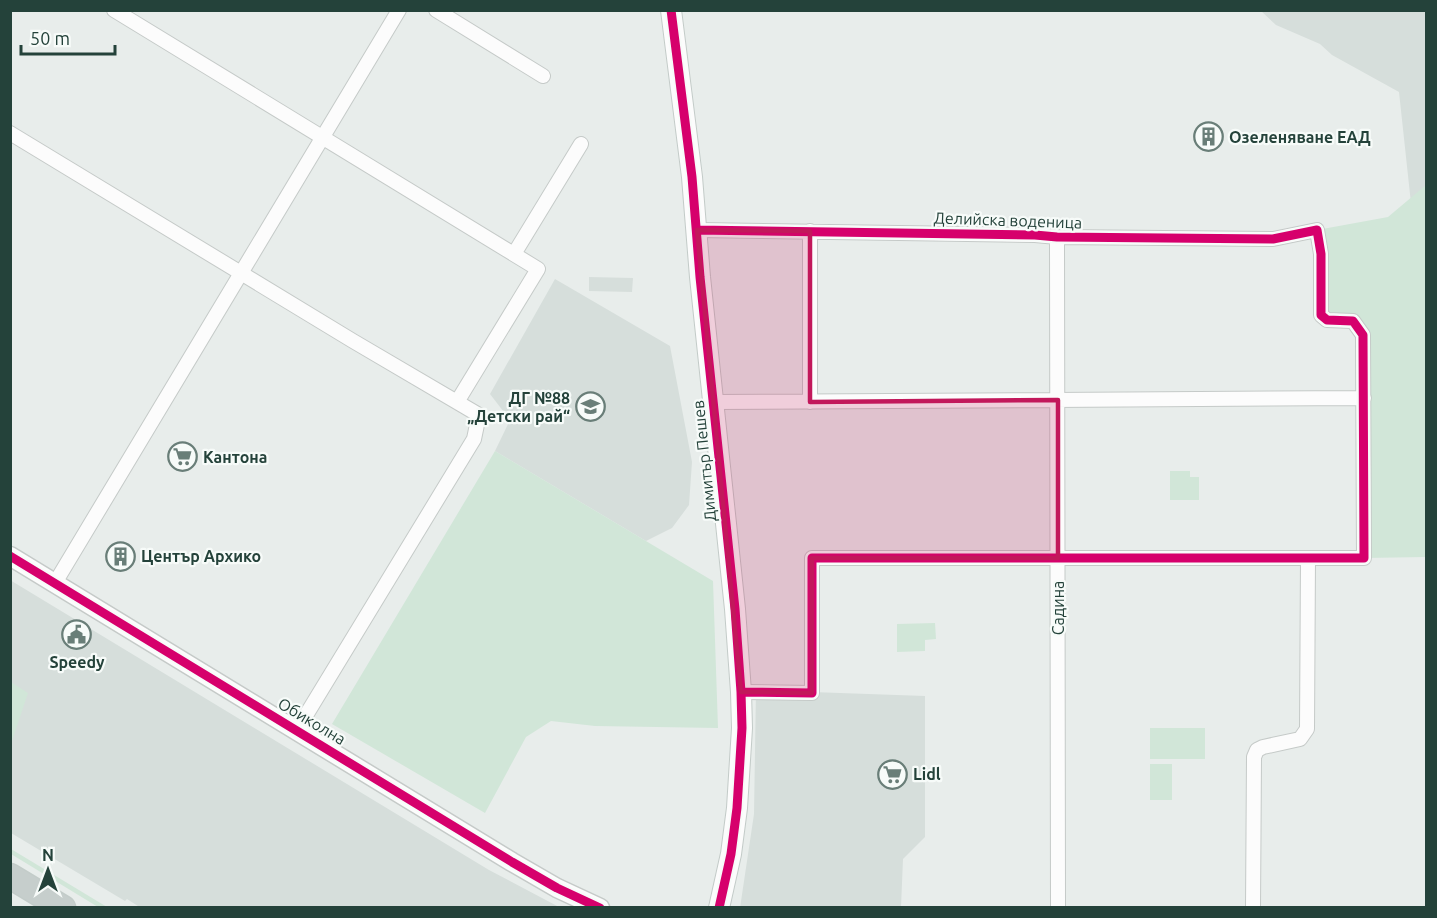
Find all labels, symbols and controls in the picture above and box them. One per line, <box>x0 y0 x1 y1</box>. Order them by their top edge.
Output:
scale bar <box>21 18 116 56</box>
text: 50 m <box>30 28 70 48</box>
building icon: Озеленяване ЕАД <box>1192 121 1224 153</box>
place label: Озеленяване ЕАД <box>1229 128 1371 146</box>
street label: Делийска воденица <box>933 208 1083 232</box>
place label: ДГ №88 „Детски рай“ <box>467 389 570 425</box>
school or university icon: ДГ №88 „Детски рай“ <box>575 391 607 423</box>
street label: Димитър Пешев <box>689 399 719 523</box>
supermarket icon: Кантона <box>166 441 198 473</box>
place label: Кантона <box>203 448 268 466</box>
building icon: Център Архико <box>104 540 136 572</box>
place label: Център Архико <box>141 547 261 565</box>
street label: Садина <box>1049 581 1067 635</box>
public building icon: Speedy <box>61 618 93 650</box>
place label: Speedy <box>49 653 105 671</box>
street label: Обиколна <box>275 694 349 748</box>
supermarket icon: Lidl <box>876 758 908 790</box>
place label: Lidl <box>913 765 941 783</box>
north arrow <box>18 840 78 900</box>
text: N <box>42 846 54 864</box>

